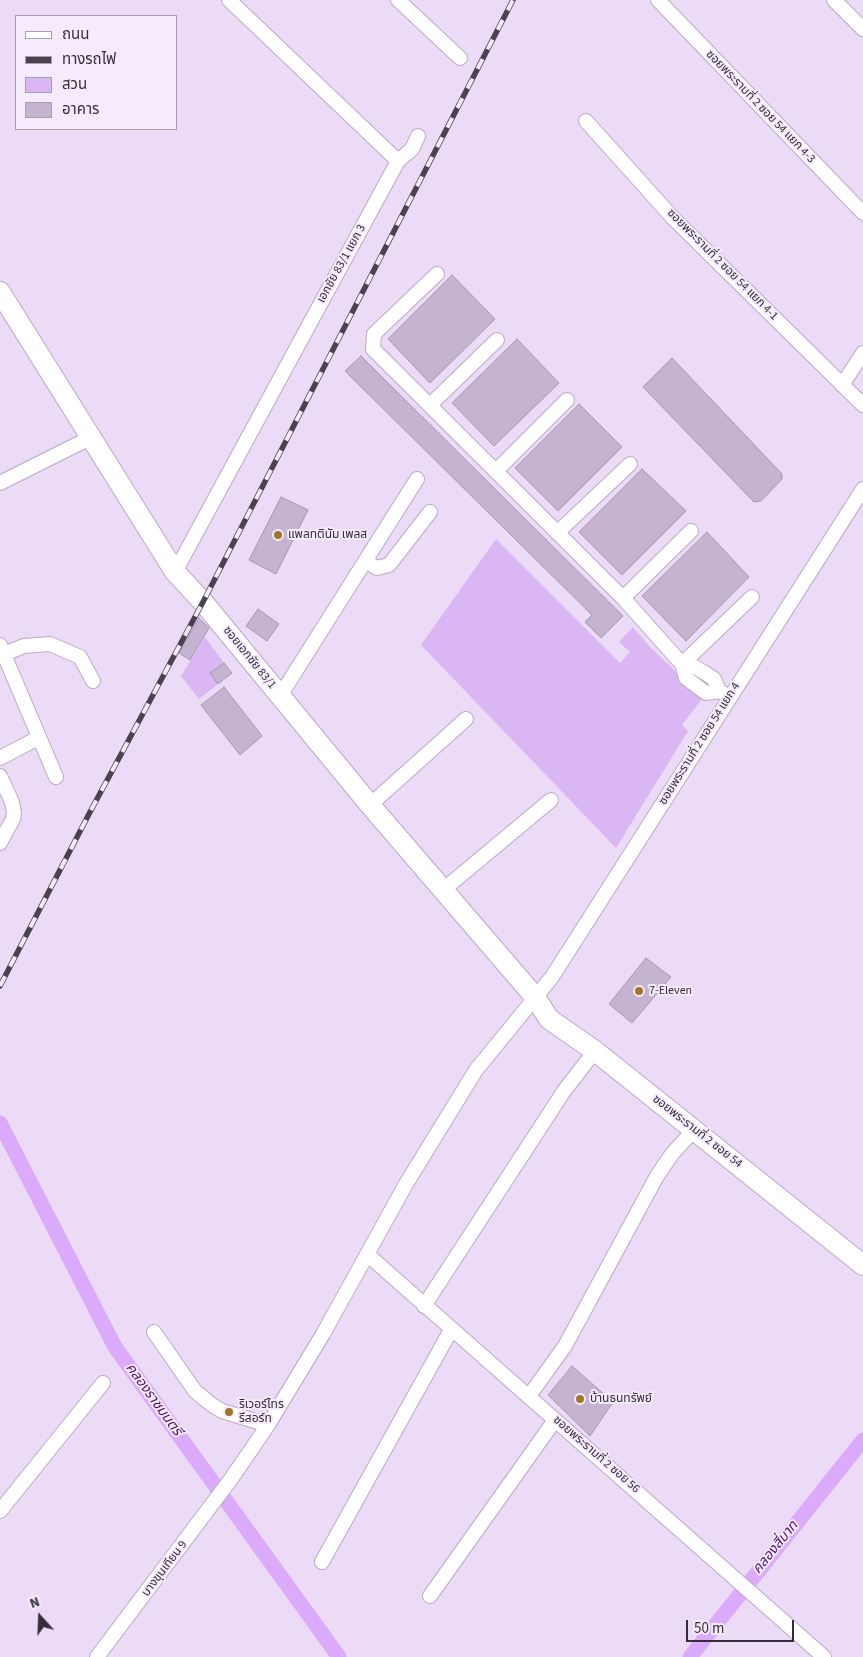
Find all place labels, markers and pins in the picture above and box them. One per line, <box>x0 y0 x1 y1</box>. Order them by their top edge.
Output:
place label: แพลทตินัม เพลส <box>288 528 367 542</box>
marker: แพลทตินัม เพลส <box>272 529 284 541</box>
place label: 7-Eleven <box>649 984 692 998</box>
marker: 7-Eleven <box>633 985 645 997</box>
place label: บ้านธนทรัพย์ <box>590 1392 652 1406</box>
marker: บ้านธนทรัพย์ <box>574 1393 586 1405</box>
place label: ริเวอร์ไทร รีสอร์ท <box>239 1398 284 1426</box>
marker: ริเวอร์ไทร รีสอร์ท <box>223 1406 235 1418</box>

